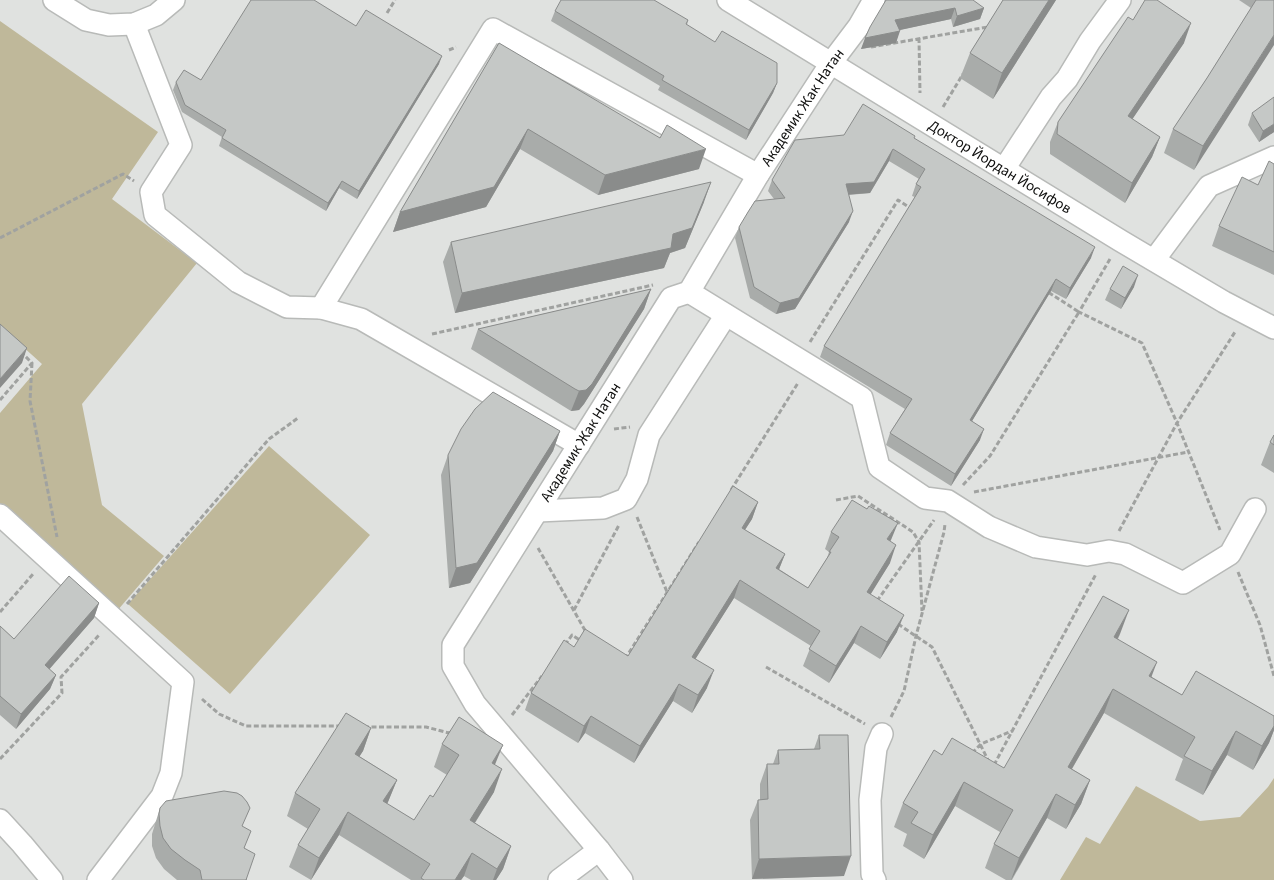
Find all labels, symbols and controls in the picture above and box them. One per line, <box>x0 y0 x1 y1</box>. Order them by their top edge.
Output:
street label: Академик Жак Натан <box>756 44 849 170</box>
street label: Доктор Йордан Йосифов <box>924 115 1076 219</box>
street label: Академик Жак Натан <box>535 378 626 506</box>

